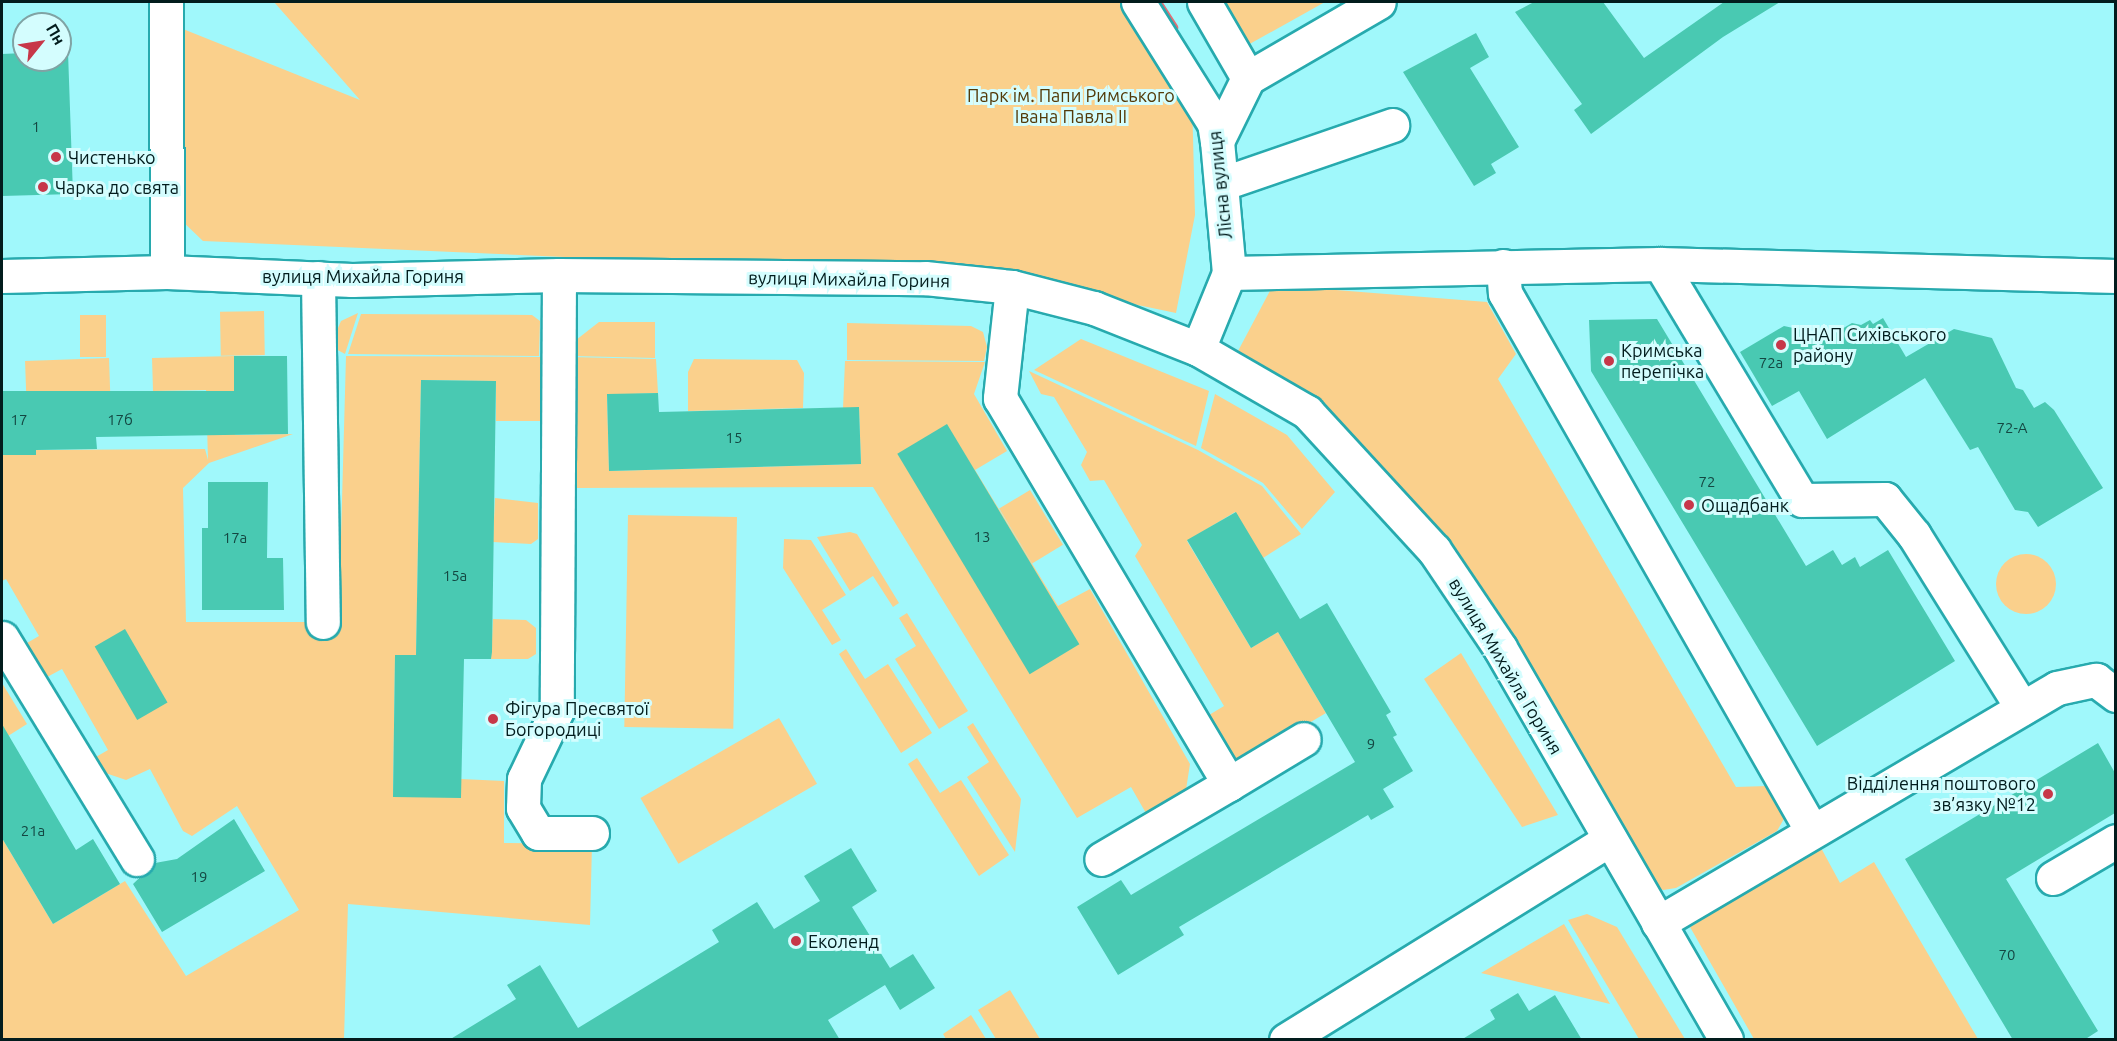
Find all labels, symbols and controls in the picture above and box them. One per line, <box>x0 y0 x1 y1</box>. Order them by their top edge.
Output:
north arrow <box>12 12 72 72</box>
text: Пн <box>43 20 69 48</box>
park label: Парк ім. Папи Римського Івана Павла ІІ <box>967 85 1175 128</box>
house number: 1 <box>32 118 40 136</box>
street label: Лісна вулиця <box>1204 130 1236 240</box>
place label: Чистенько <box>68 146 156 168</box>
marker: Чистенько <box>49 150 63 164</box>
place label: Чарка до свята <box>55 176 179 198</box>
marker: Чарка до свята <box>36 180 50 194</box>
street label: вулиця Михайла Гориня <box>262 265 464 287</box>
street label: вулиця Михайла Гориня <box>748 266 950 292</box>
place label: ЦНАП Сихівського району <box>1793 324 1946 366</box>
marker: ЦНАП Сихівського району <box>1774 338 1788 352</box>
place label: Кримська перепічка <box>1621 340 1704 382</box>
marker: Кримська перепічка <box>1602 354 1616 368</box>
house number: 72а <box>1759 354 1783 372</box>
house number: 17 <box>11 411 27 429</box>
house number: 17б <box>107 411 133 429</box>
house number: 72-А <box>1996 419 2028 437</box>
house number: 15 <box>726 429 742 447</box>
house number: 72 <box>1699 473 1715 491</box>
place label: Ощадбанк <box>1701 494 1789 516</box>
marker: Ощадбанк <box>1682 498 1696 512</box>
house number: 13 <box>974 528 990 546</box>
house number: 17а <box>223 529 247 547</box>
house number: 15а <box>443 567 467 585</box>
street label: вулиця Михайла Гориня <box>1445 574 1567 758</box>
place label: Фігура Пресвятої Богородиці <box>505 698 649 740</box>
marker: Фігура Пресвятої Богородиці <box>486 712 500 726</box>
house number: 9 <box>1367 735 1375 753</box>
place label: Відділення поштового зв’язку №12 <box>1847 773 2036 816</box>
marker: Відділення поштового зв’язку №12 <box>2041 787 2055 801</box>
house number: 21а <box>21 822 45 840</box>
house number: 19 <box>191 868 207 886</box>
place label: Еколенд <box>808 930 879 952</box>
marker: Еколенд <box>789 934 803 948</box>
house number: 70 <box>1999 946 2015 964</box>

